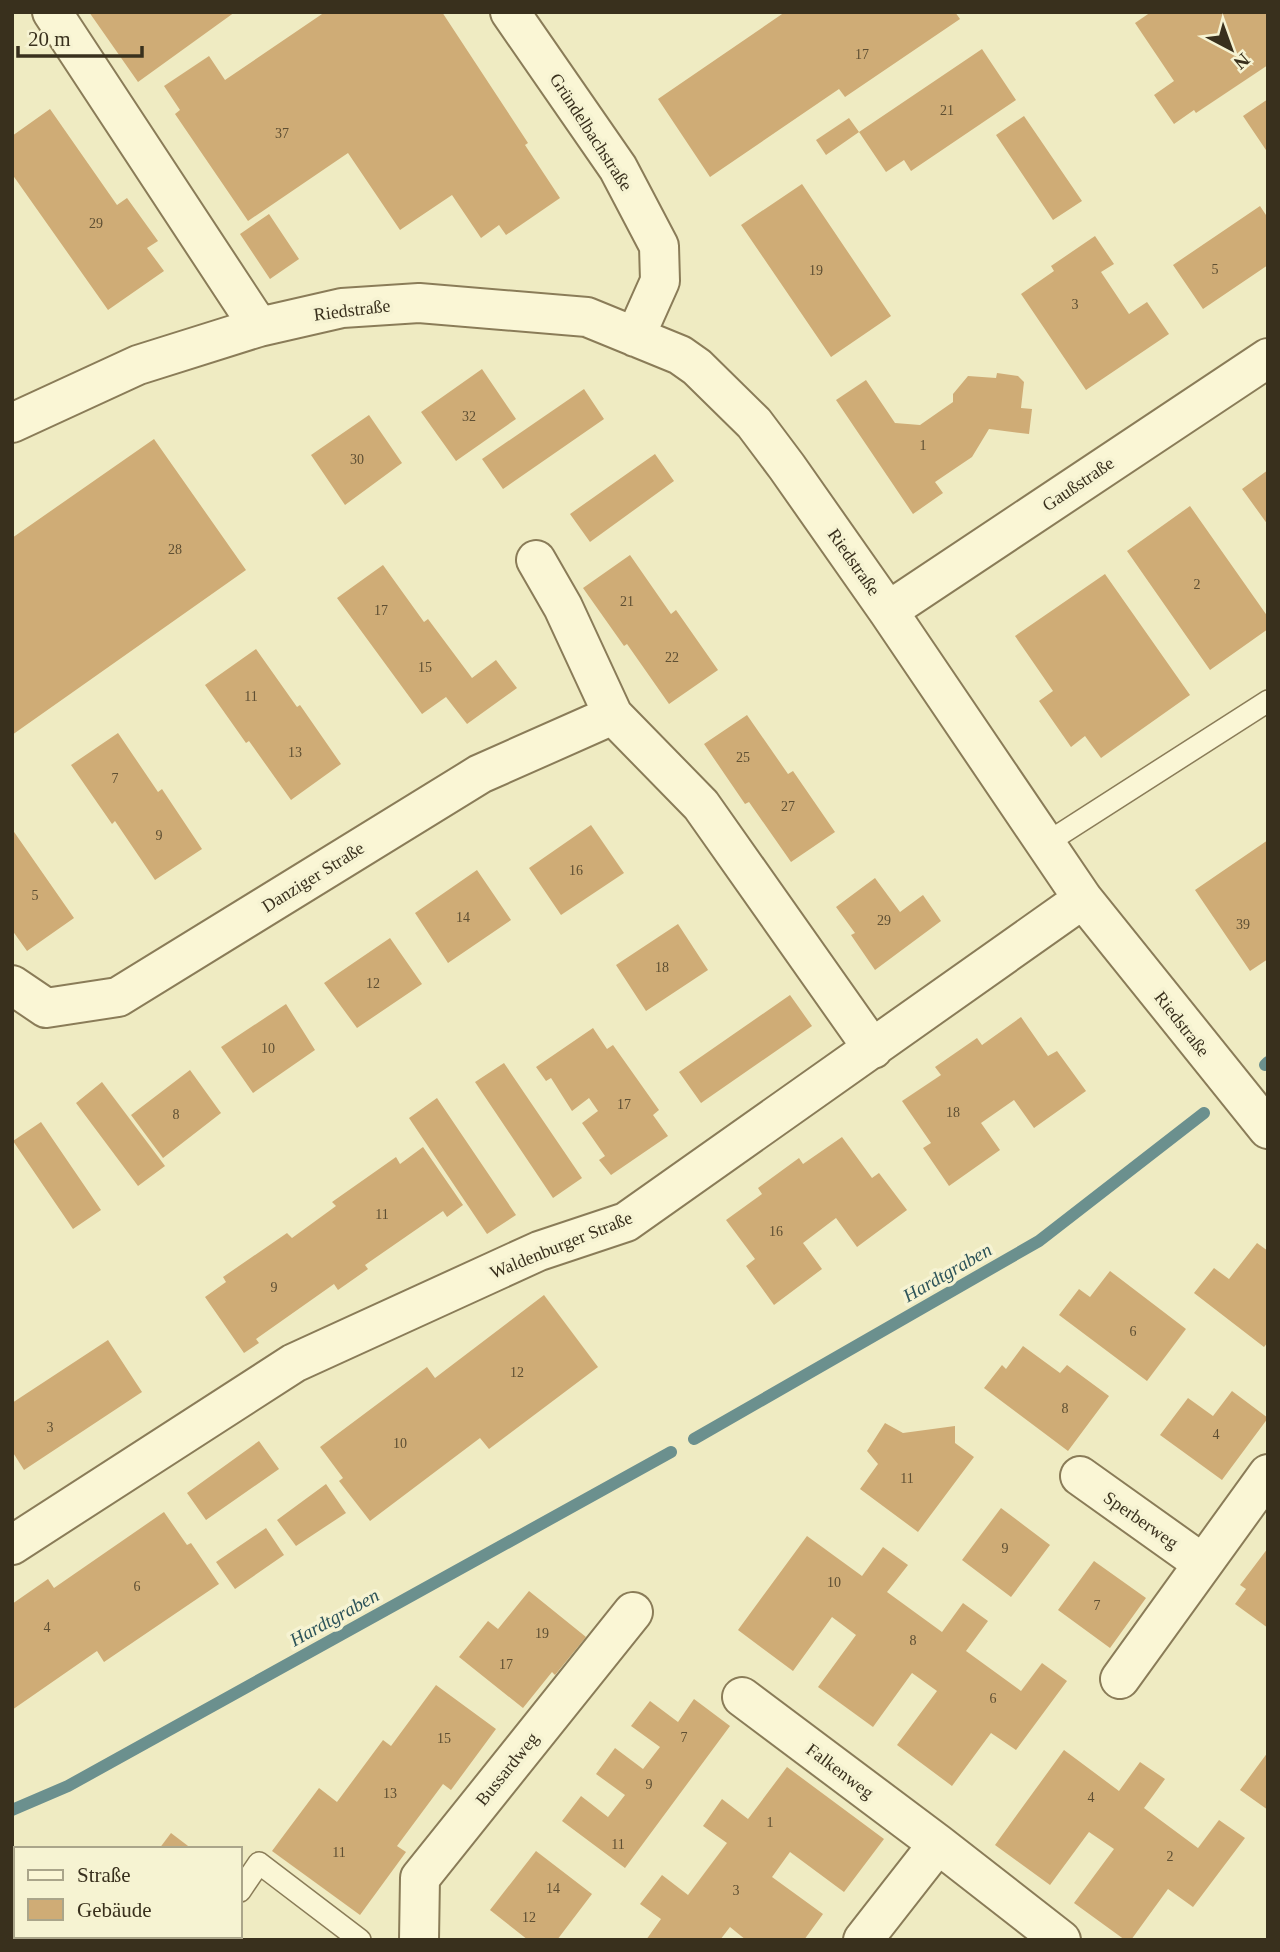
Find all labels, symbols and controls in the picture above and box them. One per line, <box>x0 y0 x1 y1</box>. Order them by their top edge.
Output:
scale bar <box>18 14 142 58</box>
north arrow <box>1196 14 1266 84</box>
text: 20 m <box>28 27 71 51</box>
house number: 17 <box>855 47 869 62</box>
text: N <box>1230 49 1254 74</box>
street label: Gründelbachstraße <box>546 70 636 194</box>
house number: 21 <box>940 103 954 118</box>
house number: 37 <box>275 126 289 141</box>
house number: 29 <box>89 216 103 231</box>
house number: 5 <box>1212 262 1219 277</box>
house number: 19 <box>809 263 823 278</box>
street label: Riedstraße <box>313 295 391 325</box>
house number: 3 <box>1072 297 1079 312</box>
house number: 32 <box>462 409 476 424</box>
house number: 1 <box>920 438 927 453</box>
house number: 30 <box>350 452 364 467</box>
street label: Gaußstraße <box>1038 453 1118 515</box>
street label: Riedstraße <box>824 525 884 599</box>
house number: 28 <box>168 542 182 557</box>
house number: 2 <box>1194 577 1201 592</box>
house number: 21 <box>620 594 634 609</box>
house number: 17 <box>374 603 388 618</box>
house number: 22 <box>665 650 679 665</box>
house number: 15 <box>418 660 432 675</box>
house number: 11 <box>244 689 258 704</box>
house number: 13 <box>288 745 302 760</box>
house number: 25 <box>736 750 750 765</box>
house number: 7 <box>112 771 119 786</box>
house number: 27 <box>781 799 795 814</box>
house number: 9 <box>156 828 163 843</box>
street label: Danziger Straße <box>258 838 368 916</box>
house number: 16 <box>569 863 583 878</box>
house number: 5 <box>32 888 39 903</box>
house number: 14 <box>456 910 470 925</box>
house number: 29 <box>877 913 891 928</box>
house number: 39 <box>1236 917 1250 932</box>
house number: 18 <box>655 960 669 975</box>
house number: 12 <box>366 976 380 991</box>
street label: Riedstraße <box>1150 988 1214 1060</box>
house number: 10 <box>261 1041 275 1056</box>
house number: 17 <box>617 1097 631 1112</box>
house number: 18 <box>946 1105 960 1120</box>
house number: 8 <box>173 1107 180 1122</box>
house number: 11 <box>375 1207 389 1222</box>
street label: Waldenburger Straße <box>487 1207 635 1283</box>
house number: 16 <box>769 1224 783 1239</box>
water label: Hardtgraben <box>898 1239 995 1307</box>
house number: 9 <box>271 1280 278 1295</box>
house number: 6 <box>1130 1324 1137 1339</box>
house number: 12 <box>510 1365 524 1380</box>
house number: 8 <box>1062 1401 1069 1416</box>
house number: 3 <box>47 1420 54 1435</box>
house number: 4 <box>1213 1427 1220 1442</box>
house number: 10 <box>393 1436 407 1451</box>
house number: 11 <box>900 1471 914 1486</box>
street label: Sperberweg <box>1100 1487 1182 1553</box>
house number: 9 <box>1002 1541 1009 1556</box>
house number: 10 <box>827 1575 841 1590</box>
house number: 6 <box>134 1579 141 1594</box>
water label: Hardtgraben <box>285 1584 382 1651</box>
house number: 7 <box>1094 1598 1101 1613</box>
house number: 4 <box>44 1620 51 1635</box>
house number: 19 <box>535 1626 549 1641</box>
house number: 8 <box>910 1633 917 1648</box>
house number: 17 <box>499 1657 513 1672</box>
house number: 6 <box>990 1691 997 1706</box>
street label: Bussardweg <box>472 1729 542 1809</box>
house number: 7 <box>681 1730 688 1745</box>
house number: 15 <box>437 1731 451 1746</box>
street label: Falkenweg <box>802 1739 878 1803</box>
house number: 9 <box>646 1777 653 1792</box>
house number: 13 <box>383 1786 397 1801</box>
house number: 4 <box>1088 1790 1095 1805</box>
house number: 1 <box>767 1815 774 1830</box>
house number: 11 <box>611 1837 625 1852</box>
house number: 11 <box>332 1845 346 1860</box>
legend <box>14 1847 242 1938</box>
house number: 2 <box>1167 1849 1174 1864</box>
text: Straße <box>77 1863 131 1887</box>
house number: 14 <box>546 1881 560 1896</box>
house number: 3 <box>733 1883 740 1898</box>
text: Gebäude <box>77 1898 152 1922</box>
house number: 12 <box>522 1910 536 1925</box>

